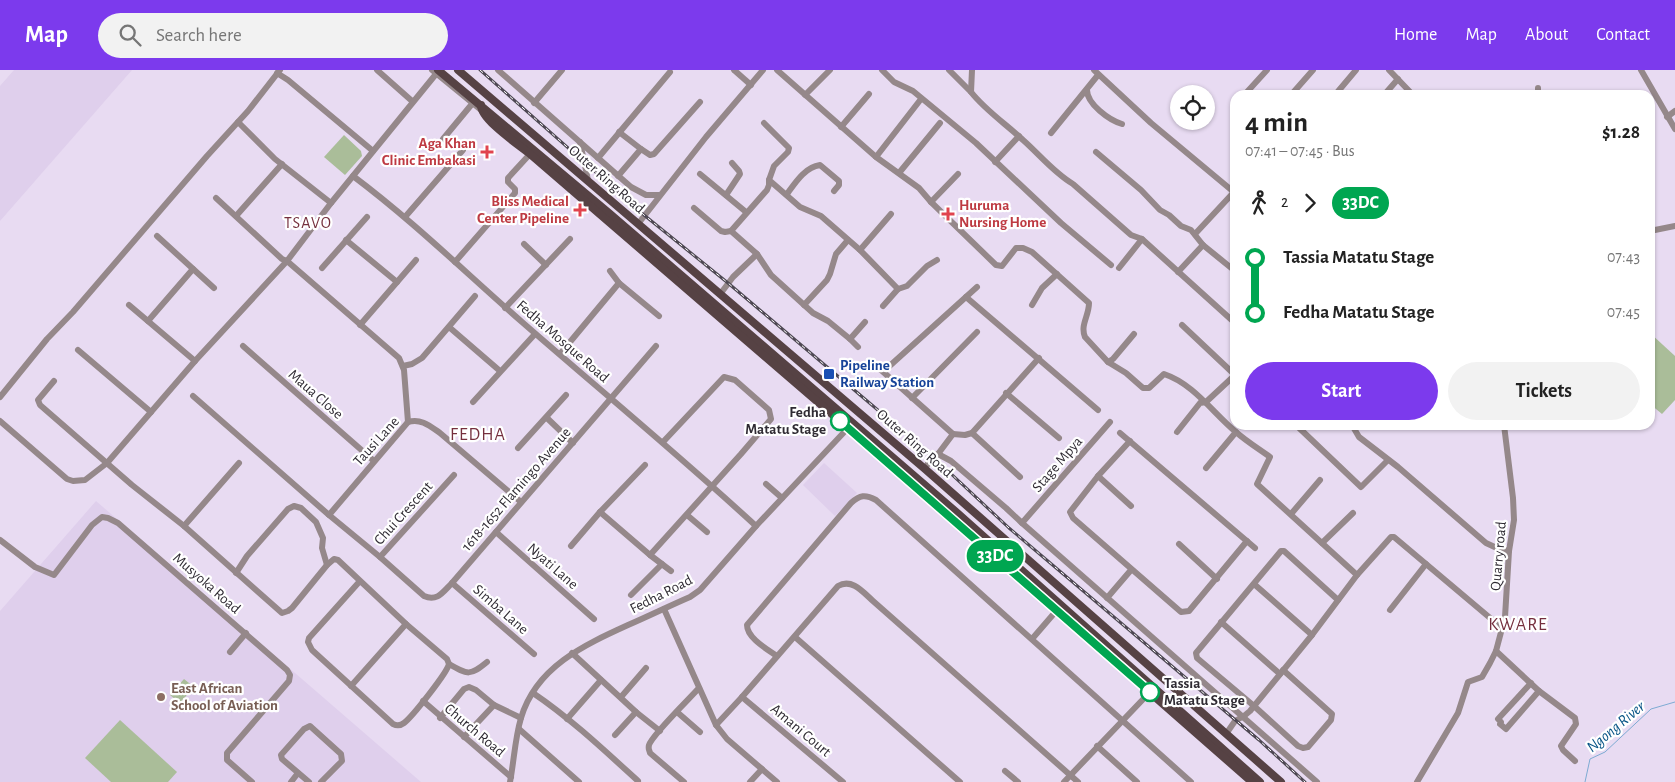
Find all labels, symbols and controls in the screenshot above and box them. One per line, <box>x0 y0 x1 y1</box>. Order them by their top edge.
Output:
search box <box>98 13 448 58</box>
icon: search <box>116 21 144 49</box>
text: Map <box>25 23 68 47</box>
text: Search here <box>156 26 242 45</box>
text: Home <box>1394 26 1437 44</box>
text: Map <box>1465 26 1497 44</box>
text: About <box>1525 26 1568 44</box>
text: Contact <box>1596 26 1650 44</box>
map controls <box>1170 85 1215 130</box>
button: locate <box>1170 85 1215 130</box>
text: 4 min <box>1245 109 1308 137</box>
text: $1.28 <box>1602 123 1640 142</box>
place label: Aga Khan Clinic Embakasi <box>382 136 476 168</box>
street label: Outer Ring Road <box>566 142 648 216</box>
text: 07:41 – 07:45 · Bus <box>1245 143 1355 159</box>
marker: Aga Khan Clinic Embakasi <box>480 145 494 159</box>
icon: walk <box>1245 189 1273 217</box>
icon: forward <box>1296 189 1324 217</box>
place label: Bliss Medical Center Pipeline <box>477 194 569 226</box>
text: 2 <box>1281 194 1288 210</box>
text: 33DC <box>1342 194 1379 212</box>
place label: Huruma Nursing Home <box>959 198 1046 230</box>
marker: Bliss Medical Center Pipeline <box>573 203 587 217</box>
marker: Huruma Nursing Home <box>941 207 955 221</box>
district label: TSAVO <box>284 215 332 231</box>
text: Tassia Matatu Stage <box>1283 248 1434 267</box>
text: 07:43 <box>1607 249 1640 265</box>
street label: Fedha Mosque Road <box>514 297 612 386</box>
text: Fedha Matatu Stage <box>1283 303 1435 322</box>
text: 07:45 <box>1607 304 1640 320</box>
place label: Pipeline Railway Station <box>840 358 934 390</box>
button: Start <box>1245 362 1438 420</box>
button: Tickets <box>1448 362 1640 420</box>
street label: Maua Close <box>285 367 346 422</box>
marker: Pipeline Railway Station <box>822 367 836 381</box>
place label: Fedha Matatu Stage <box>745 405 826 437</box>
street label: Outer Ring Road <box>874 406 956 480</box>
marker: Fedha Matatu Stage <box>830 411 850 431</box>
street label: Tausi Lane <box>351 414 402 469</box>
street label: 1618-1652 Flamingo Avenue <box>459 425 574 554</box>
district label: FEDHA <box>450 426 506 444</box>
street label: Stage Mpya <box>1029 434 1085 495</box>
street label: Chui Crescent <box>371 479 436 548</box>
street label: Quarry road <box>1488 520 1509 591</box>
line badge: 33DC <box>960 540 1030 572</box>
street label: Nyati Lane <box>525 541 581 592</box>
text: 33DC <box>977 547 1013 565</box>
street label: Musyoka Road <box>170 550 243 617</box>
street label: Fedha Road <box>628 572 695 616</box>
street label: Simba Lane <box>470 582 531 637</box>
district label: KWARE <box>1488 616 1548 634</box>
place label: Tassia Matatu Stage <box>1164 676 1245 708</box>
place label: East African School of Aviation <box>171 681 278 713</box>
marker: Tassia Matatu Stage <box>1140 682 1160 702</box>
marker: East African School of Aviation <box>155 691 167 703</box>
water label: Ngong River <box>1584 698 1648 755</box>
street label: Church Road <box>442 701 508 760</box>
street label: Amani Court <box>768 701 834 760</box>

